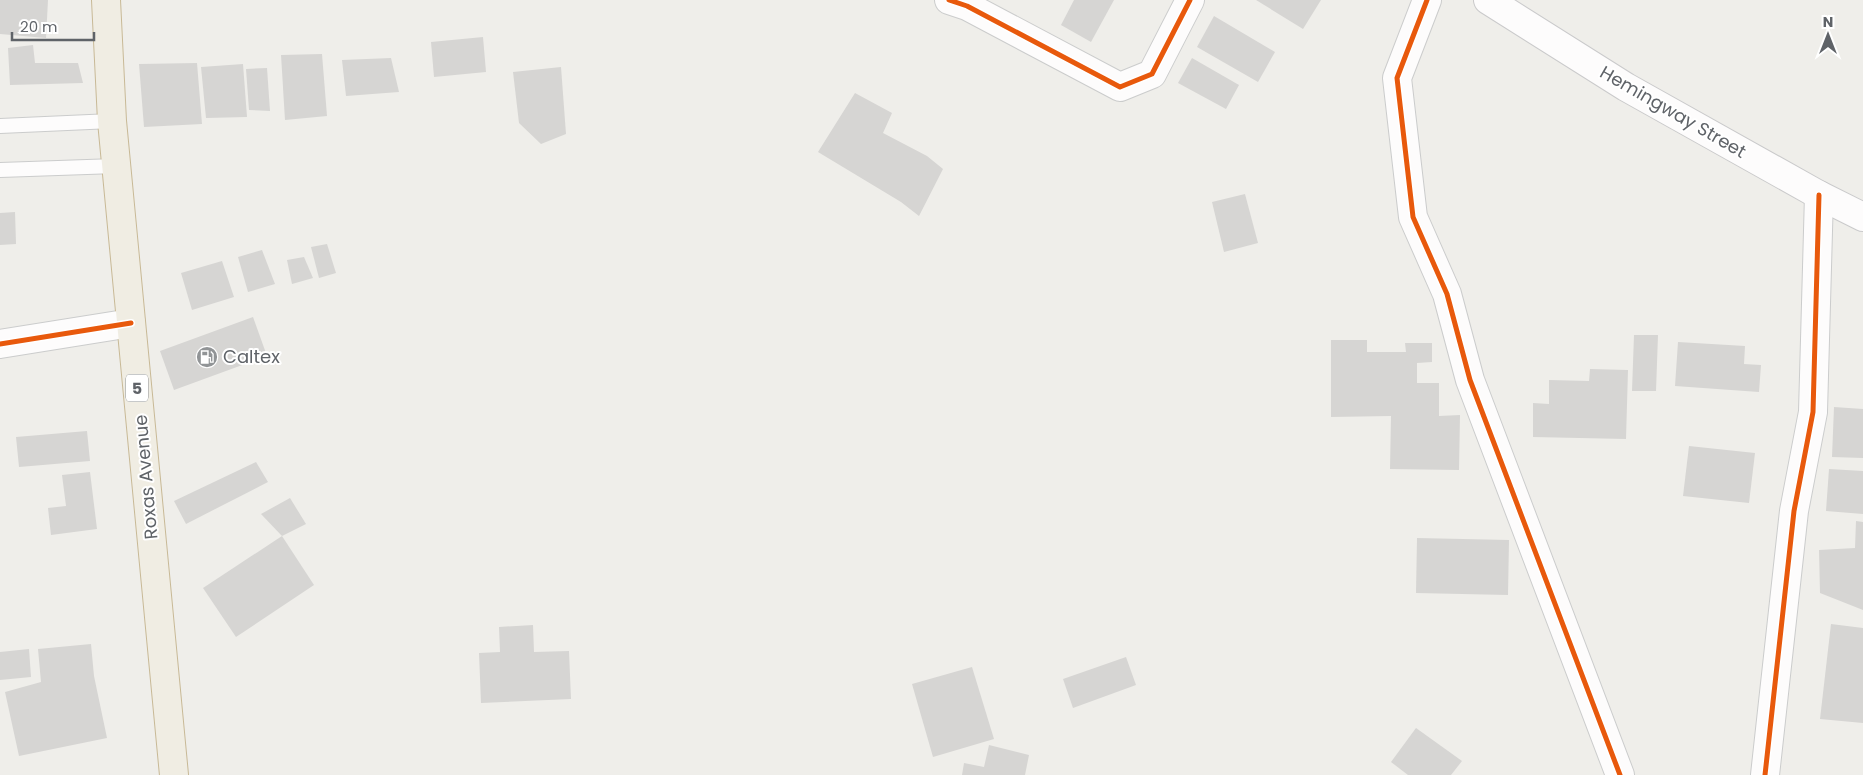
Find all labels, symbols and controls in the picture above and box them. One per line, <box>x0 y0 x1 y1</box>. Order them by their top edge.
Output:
scale bar <box>12 10 95 42</box>
north arrow <box>1803 10 1853 60</box>
text: N <box>1823 12 1833 32</box>
text: 20 m <box>20 16 58 37</box>
street label: Hemingway Street <box>1596 60 1751 164</box>
place label: Caltex <box>223 344 280 369</box>
fuel station icon: Caltex <box>195 345 219 369</box>
road number: 5 <box>126 374 148 402</box>
street label: Roxas Avenue <box>128 414 163 540</box>

